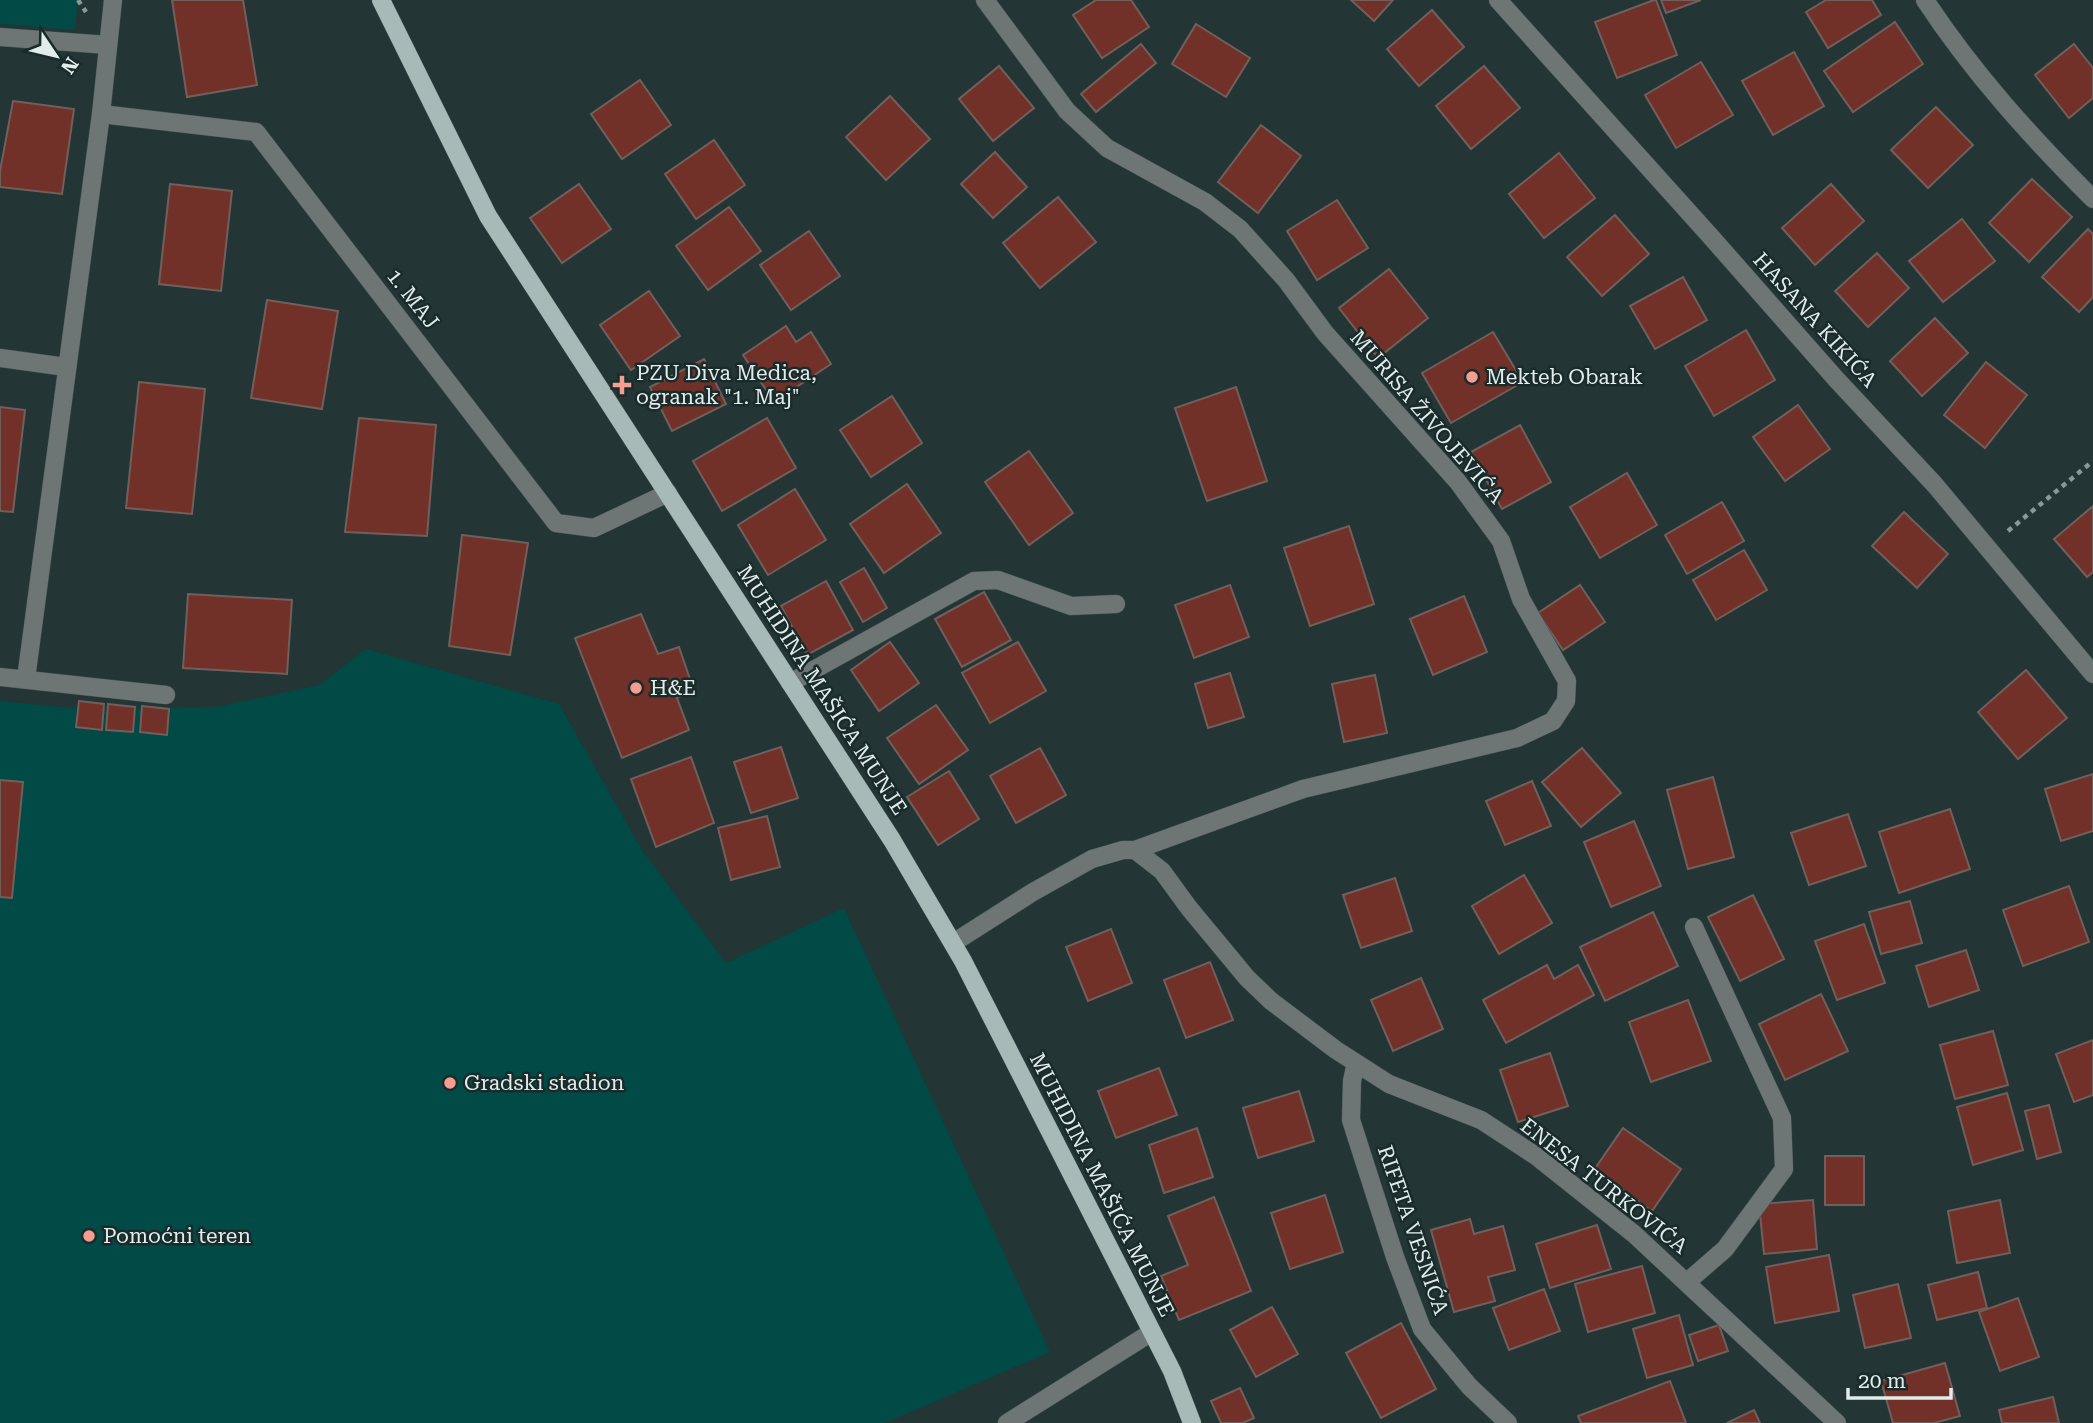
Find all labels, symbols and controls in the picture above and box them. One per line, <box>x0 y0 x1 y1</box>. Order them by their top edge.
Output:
north arrow <box>21 21 91 91</box>
text: N <box>56 53 83 78</box>
street label: HASANA KIKIĆA <box>1748 247 1883 392</box>
street label: 1. MAJ <box>382 264 444 334</box>
street label: MURISA ŽIVOJEVIĆA <box>1345 325 1510 509</box>
place label: PZU Diva Medica, ogranak "1. Maj" <box>636 361 817 409</box>
place label: Mekteb Obarak <box>1486 365 1643 389</box>
marker: Mekteb Obarak <box>1464 369 1480 385</box>
marker: PZU Diva Medica, ogranak "1. Maj" <box>614 377 630 393</box>
street label: MUHIDINA MAŠIĆA MUNJE <box>732 560 913 819</box>
place label: H&E <box>650 676 696 700</box>
marker: H&E <box>628 680 644 696</box>
street label: MUHIDINA MAŠIĆA MUNJE <box>1025 1049 1180 1321</box>
place label: Gradski stadion <box>464 1071 625 1095</box>
marker: Gradski stadion <box>442 1075 458 1091</box>
street label: ENESA TURKOVIĆA <box>1516 1113 1693 1259</box>
street label: RIFETA VESNIĆA <box>1373 1142 1454 1318</box>
place label: Pomoćni teren <box>103 1224 251 1248</box>
marker: Pomoćni teren <box>81 1228 97 1244</box>
scale bar <box>1848 1356 1951 1400</box>
text: 20 m <box>1858 1369 1906 1393</box>

